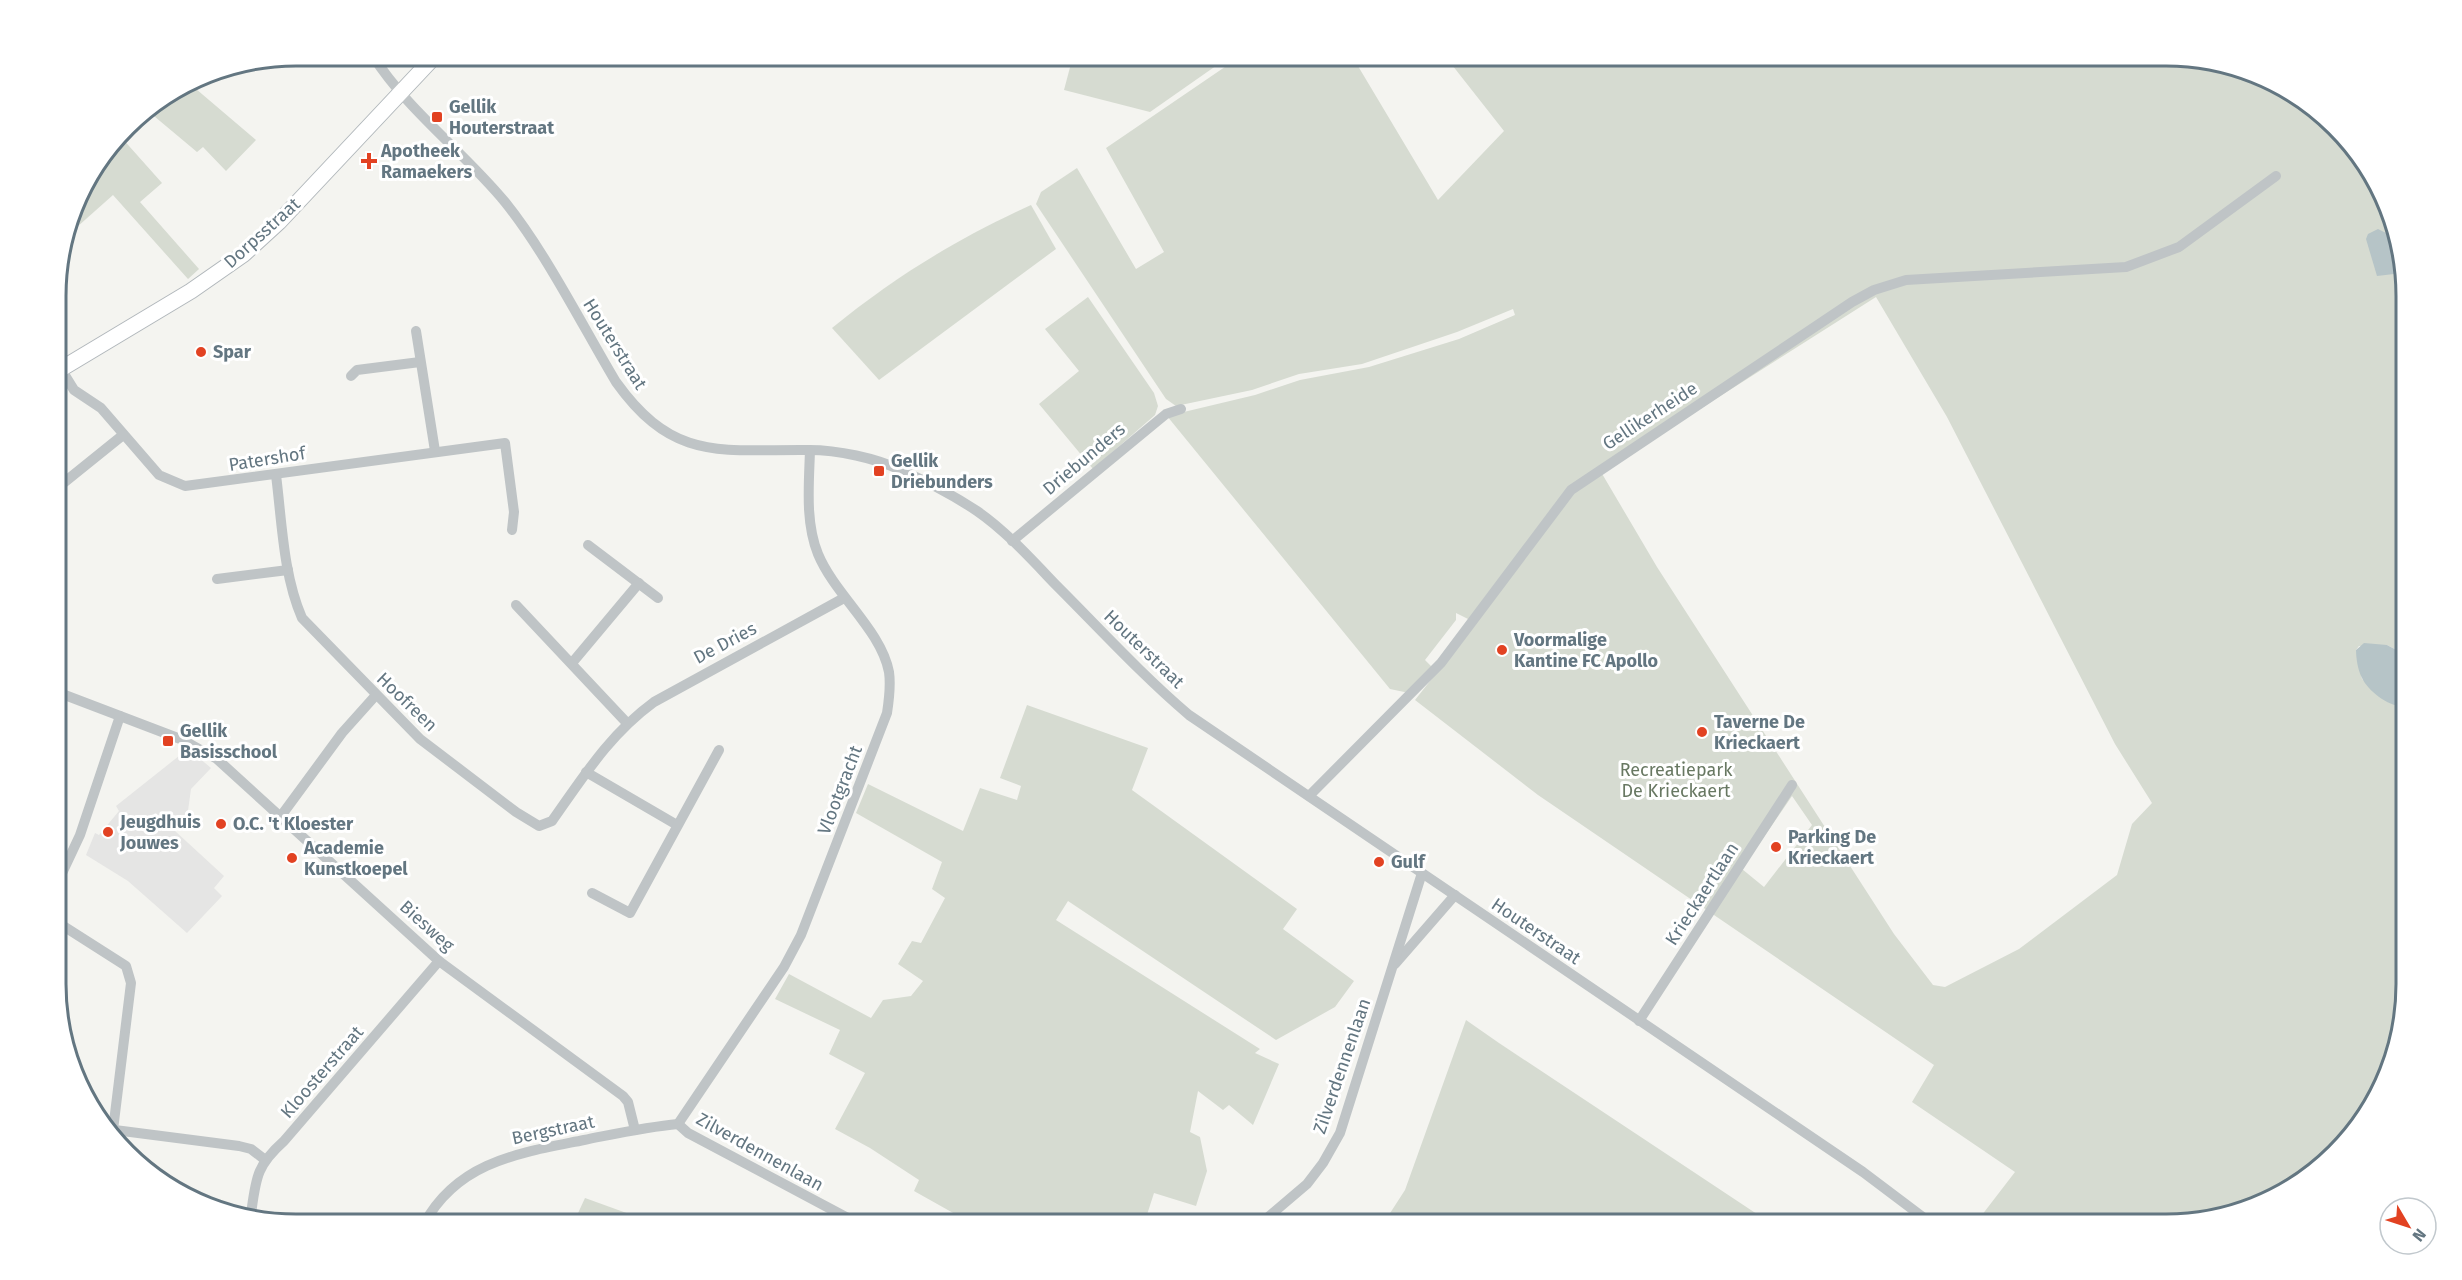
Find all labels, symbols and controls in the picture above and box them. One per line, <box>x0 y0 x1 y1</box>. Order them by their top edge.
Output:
place label: Gellik Houterstraat <box>449 96 555 139</box>
marker: Gellik Houterstraat <box>430 110 444 124</box>
place label: Apotheek Ramaekers <box>380 140 472 183</box>
marker: Apotheek Ramaekers <box>362 154 376 168</box>
street label: Dorpsstraat <box>219 193 305 273</box>
street label: Houterstraat <box>578 294 652 394</box>
place label: Spar <box>213 341 252 363</box>
marker: Spar <box>194 345 208 359</box>
street label: Gellikerheide <box>1598 377 1702 455</box>
street label: Driebunders <box>1038 418 1130 500</box>
street label: Patershof <box>227 442 309 476</box>
place label: Gellik Driebunders <box>891 450 993 493</box>
marker: Gellik Driebunders <box>872 464 886 478</box>
street label: Houterstraat <box>1099 605 1189 693</box>
street label: De Dries <box>690 617 760 669</box>
place label: Voormalige Kantine FC Apollo <box>1513 629 1658 672</box>
marker: Voormalige Kantine FC Apollo <box>1495 643 1509 657</box>
street label: Hoofreen <box>372 668 442 736</box>
place label: Taverne De Krieckaert <box>1714 711 1805 754</box>
place label: Gellik Basisschool <box>180 720 278 763</box>
marker: Taverne De Krieckaert <box>1695 725 1709 739</box>
marker: Gellik Basisschool <box>161 734 175 748</box>
street label: Vlootgracht <box>813 742 867 838</box>
park label: Recreatiepark De Krieckaert <box>1620 759 1733 802</box>
place label: Jeugdhuis Jouwes <box>119 811 201 854</box>
place label: O.C. 't Kloester <box>233 813 354 835</box>
marker: O.C. 't Kloester <box>214 817 228 831</box>
marker: Jeugdhuis Jouwes <box>101 825 115 839</box>
place label: Parking De Krieckaert <box>1788 826 1876 869</box>
place label: Academie Kunstkoepel <box>303 837 408 880</box>
street label: Krieckaertlaan <box>1661 838 1743 950</box>
marker: Parking De Krieckaert <box>1769 840 1783 854</box>
marker: Academie Kunstkoepel <box>285 851 299 865</box>
place label: Gulf <box>1391 851 1426 873</box>
marker: Gulf <box>1372 855 1386 869</box>
street label: Houterstraat <box>1487 893 1585 969</box>
street label: Biesweg <box>395 896 459 957</box>
street label: Zilverdennenlaan <box>1309 995 1375 1137</box>
street label: Kloosterstraat <box>276 1021 368 1123</box>
street label: Zilverdennenlaan <box>693 1108 827 1196</box>
street label: Bergstraat <box>510 1110 597 1149</box>
north arrow <box>2378 1196 2438 1256</box>
text: N <box>2409 1225 2430 1245</box>

